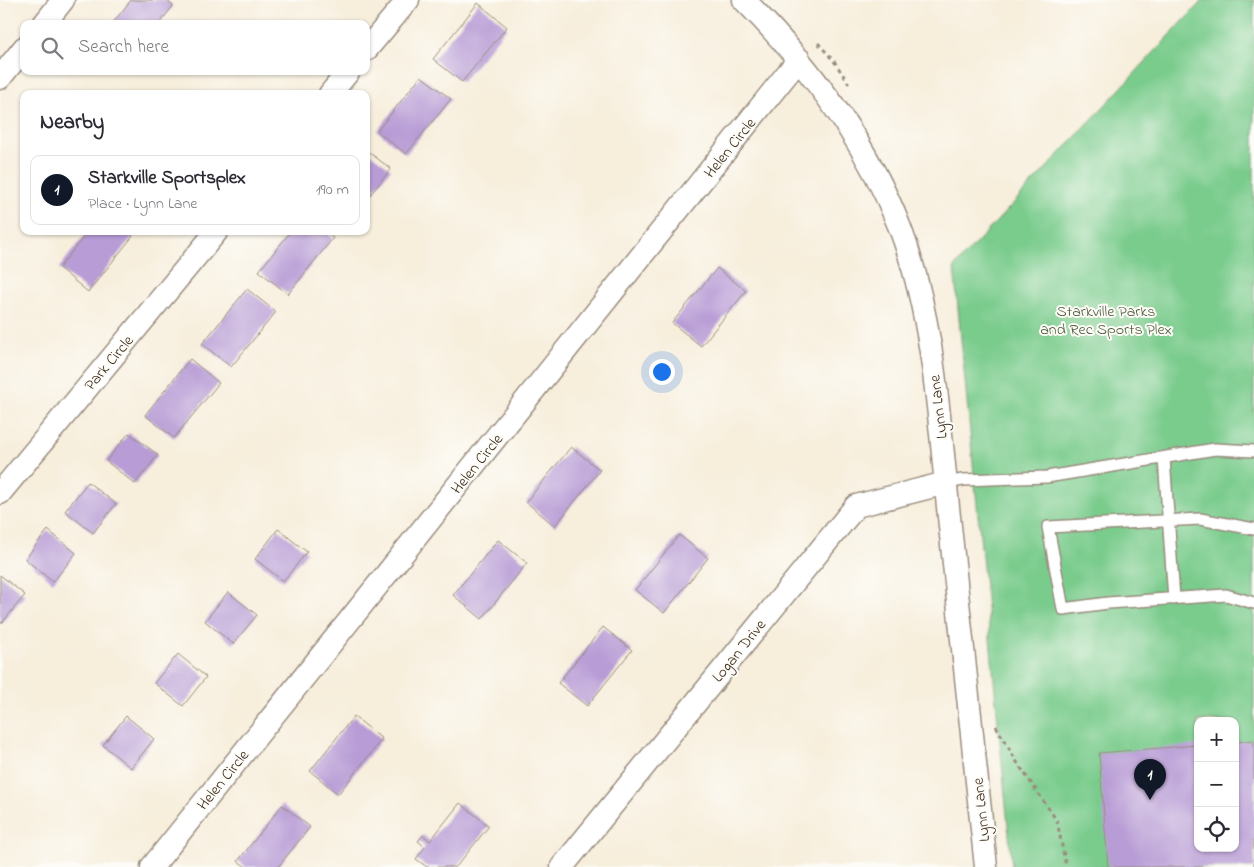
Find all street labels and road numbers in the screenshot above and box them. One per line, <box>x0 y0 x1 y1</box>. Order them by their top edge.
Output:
street label: Helen Circle <box>699 112 763 184</box>
street label: Park Circle <box>79 329 141 396</box>
street label: Lynn Lane <box>923 373 955 440</box>
street label: Helen Circle <box>446 428 510 500</box>
street label: Logan Drive <box>707 614 773 688</box>
street label: Helen Circle <box>192 744 256 816</box>
street label: Lynn Lane <box>967 776 997 843</box>

